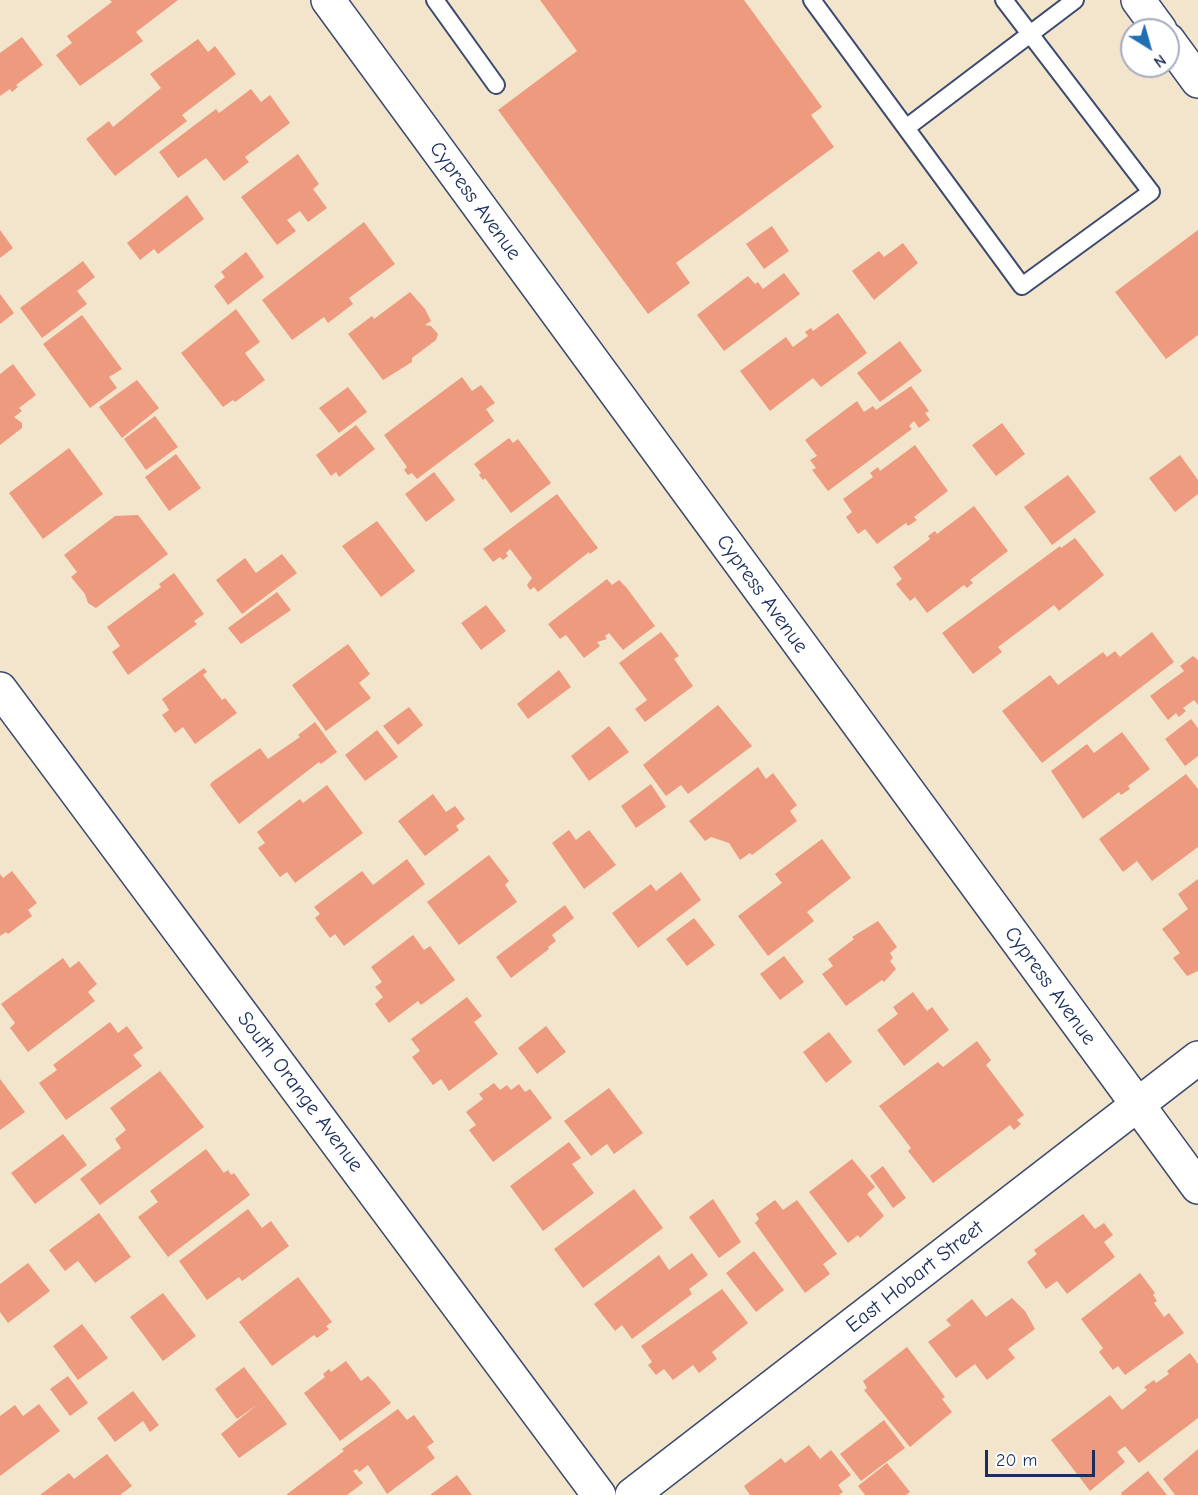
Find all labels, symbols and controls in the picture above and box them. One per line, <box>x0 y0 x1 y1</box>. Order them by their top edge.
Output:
north arrow <box>1120 18 1180 78</box>
text: N <box>1150 50 1169 71</box>
street label: Cypress Avenue <box>424 137 526 265</box>
street label: Cypress Avenue <box>711 530 813 658</box>
street label: Cypress Avenue <box>999 922 1101 1050</box>
street label: South Orange Avenue <box>231 1007 369 1177</box>
street label: East Hobart Street <box>841 1215 989 1339</box>
scale bar <box>988 1438 1098 1476</box>
text: 20 m <box>996 1450 1037 1471</box>

